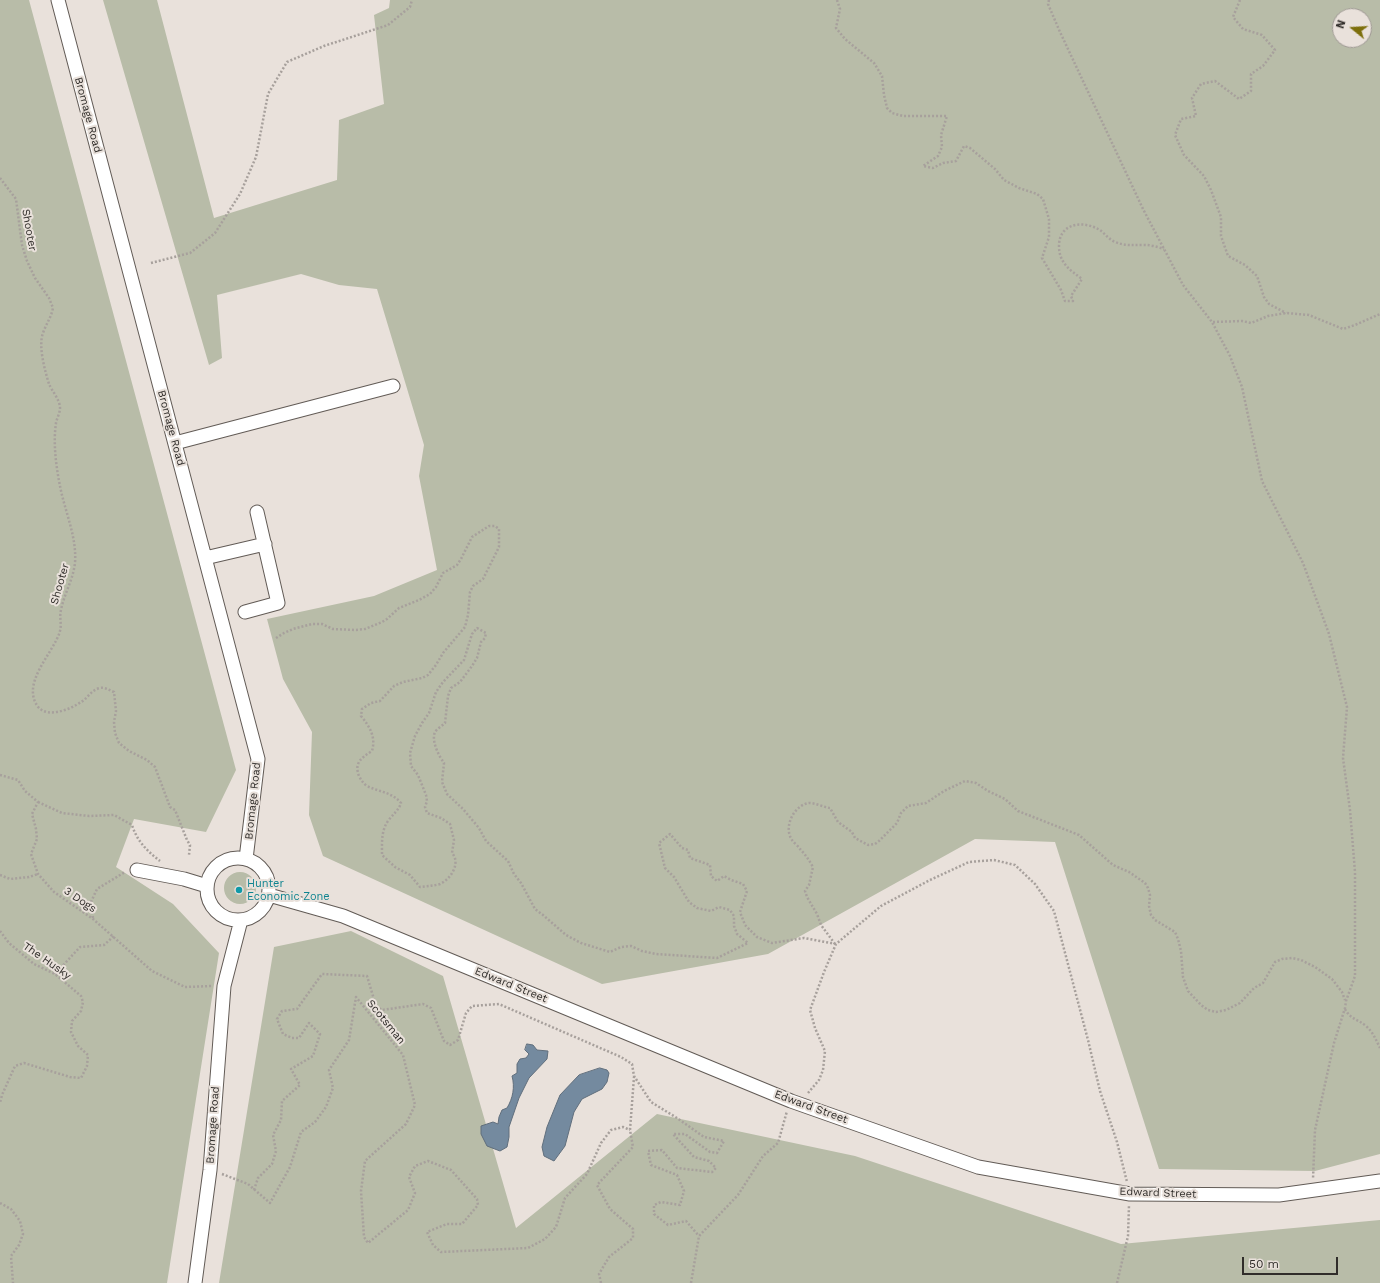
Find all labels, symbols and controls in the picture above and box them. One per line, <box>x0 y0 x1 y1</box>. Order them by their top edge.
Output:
north arrow <box>1332 8 1372 48</box>
text: N <box>1334 19 1349 30</box>
street label: Bromage Road <box>72 76 104 154</box>
street label: Shooter <box>19 208 39 252</box>
street label: Bromage Road <box>155 389 187 467</box>
street label: Shooter <box>48 562 72 606</box>
street label: Bromage Road <box>242 762 264 840</box>
place label: Hunter Economic Zone <box>247 877 330 903</box>
street label: 3 Dogs <box>61 884 99 916</box>
marker: Hunter Economic Zone <box>234 885 244 895</box>
street label: The Husky <box>20 940 74 982</box>
street label: Edward Street <box>473 964 549 1006</box>
street label: Scotsman <box>364 997 408 1047</box>
street label: Bromage Road <box>204 1086 222 1164</box>
street label: Edward Street <box>773 1088 849 1126</box>
street label: Edward Street <box>1119 1185 1197 1201</box>
scale bar <box>1244 1249 1340 1275</box>
text: 50 m <box>1249 1257 1279 1271</box>

